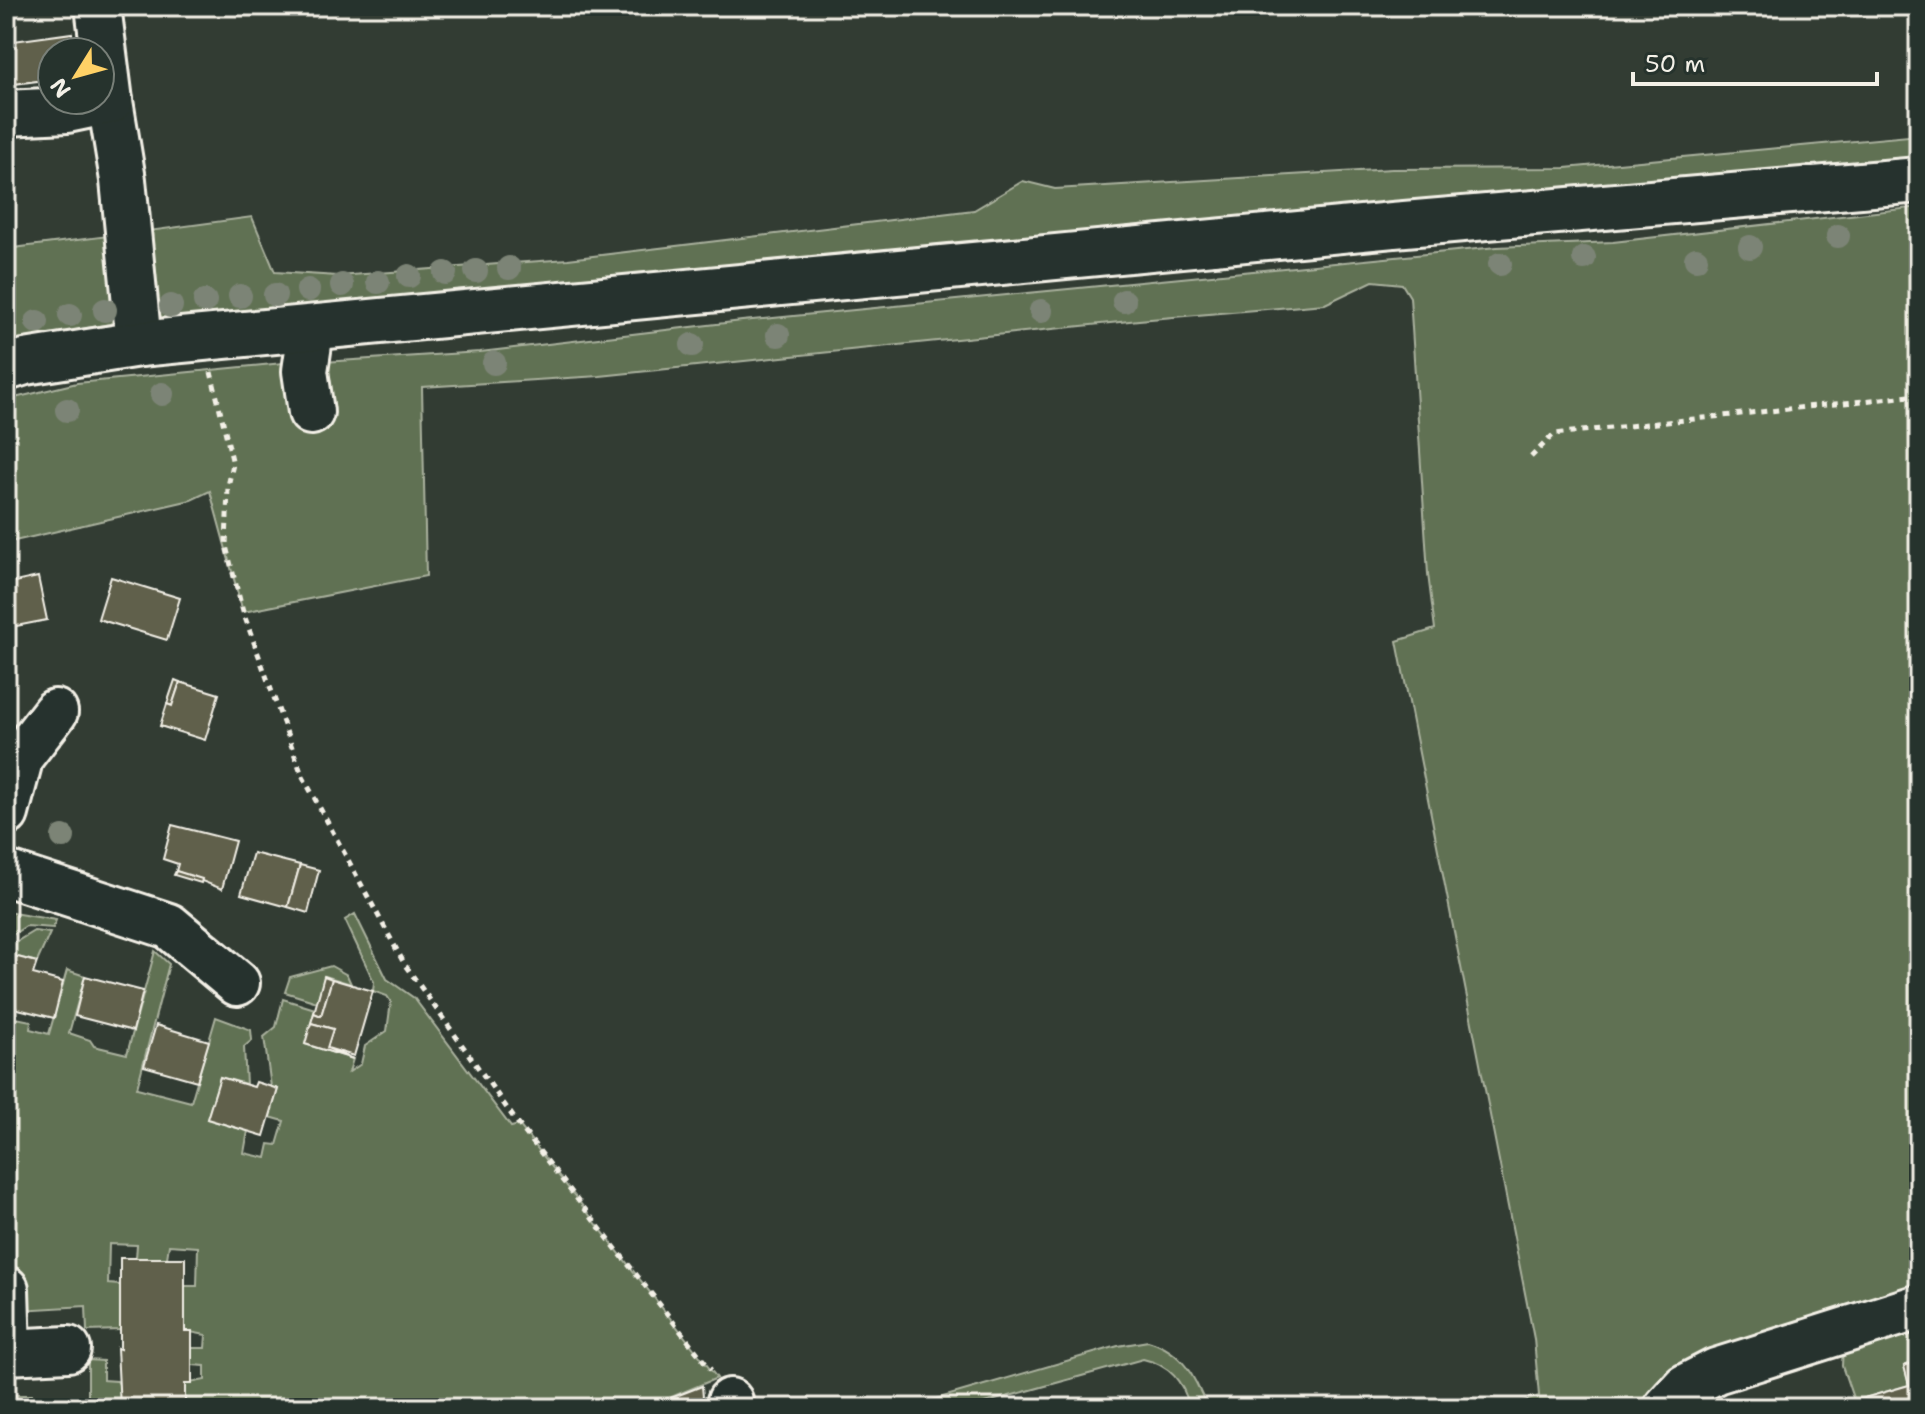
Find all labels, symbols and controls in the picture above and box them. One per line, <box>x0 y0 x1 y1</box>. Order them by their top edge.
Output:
north arrow <box>36 36 116 116</box>
scale bar <box>1633 36 1877 86</box>
text: 50 m <box>1645 48 1705 80</box>
text: N <box>44 72 77 103</box>

